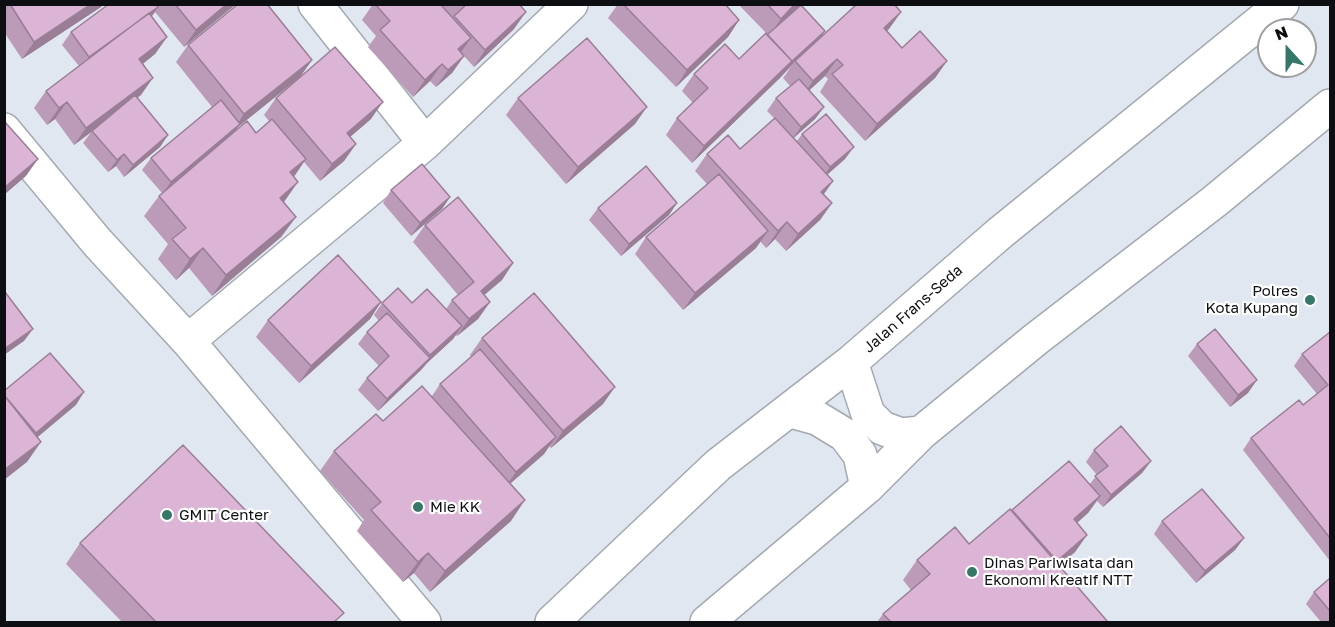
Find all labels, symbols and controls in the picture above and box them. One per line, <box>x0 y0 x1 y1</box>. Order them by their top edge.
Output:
north arrow <box>1257 18 1317 78</box>
text: N <box>1272 22 1291 45</box>
street label: Jalan Frans-Seda <box>860 261 966 357</box>
place label: Polres Kota Kupang <box>1205 282 1298 317</box>
marker: Polres Kota Kupang <box>1303 293 1317 307</box>
place label: Mie KK <box>430 498 480 516</box>
marker: Mie KK <box>411 500 425 514</box>
place label: GMIT Center <box>179 506 269 524</box>
marker: GMIT Center <box>160 508 174 522</box>
place label: Dinas Pariwisata dan Ekonomi Kreatif NTT <box>984 554 1134 589</box>
marker: Dinas Pariwisata dan Ekonomi Kreatif NTT <box>965 565 979 579</box>

